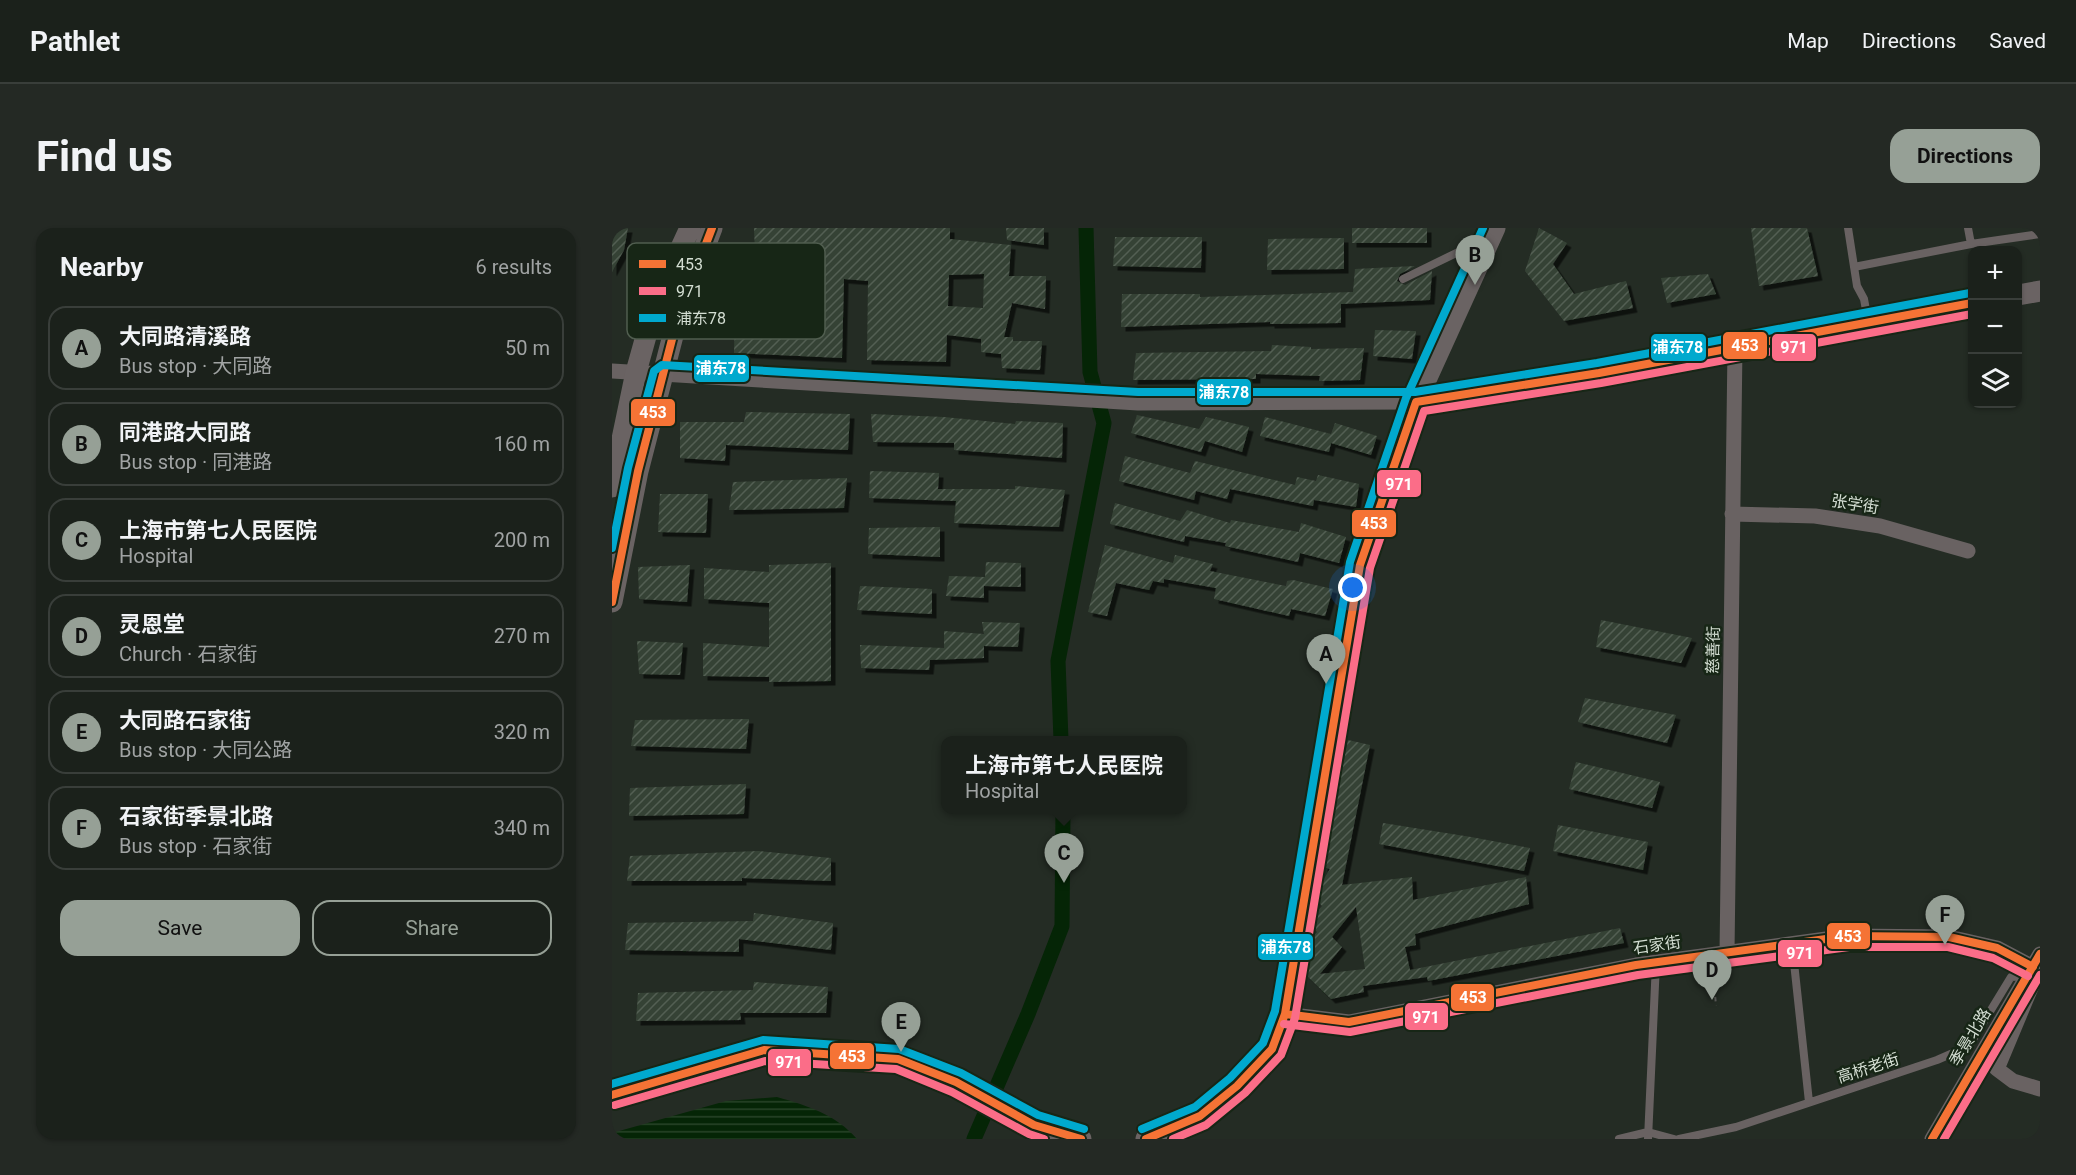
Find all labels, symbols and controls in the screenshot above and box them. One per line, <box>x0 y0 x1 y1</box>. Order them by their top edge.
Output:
text: Pathlet <box>30 25 120 58</box>
text: Map <box>1787 29 1829 53</box>
text: Directions <box>1862 29 1956 53</box>
text: Saved <box>1989 29 2046 53</box>
button: Directions <box>1890 129 2040 183</box>
text: Find us <box>36 132 173 181</box>
pin: B <box>1456 236 1494 285</box>
legend <box>627 243 825 339</box>
map controls <box>1968 246 2022 408</box>
button: + <box>1968 246 2022 300</box>
text: Nearby <box>60 252 143 282</box>
text: 6 results <box>476 255 552 279</box>
text: 453 <box>676 255 703 274</box>
text: 971 <box>676 282 703 301</box>
button: − <box>1968 300 2022 354</box>
text: 浦东78 <box>676 309 726 328</box>
text: 大同路清溪路 <box>119 324 251 349</box>
line badge: 453 <box>1722 331 1768 360</box>
line badge: 浦东78 <box>1650 333 1707 362</box>
line badge: 971 <box>1771 333 1817 362</box>
text: A <box>75 336 88 360</box>
text: 50 m <box>505 336 550 360</box>
text: 453 <box>1731 336 1759 355</box>
text: 浦东78 <box>1653 338 1703 357</box>
text: 971 <box>1780 338 1808 357</box>
text: Bus stop · 大同路 <box>119 354 272 378</box>
line badge: 浦东78 <box>693 354 750 383</box>
button: layers <box>1968 354 2022 408</box>
text: 浦东78 <box>696 359 746 378</box>
line badge: 浦东78 <box>1196 378 1252 406</box>
text: 浦东78 <box>1199 383 1249 402</box>
line badge: 453 <box>630 398 676 427</box>
text: 453 <box>639 403 667 422</box>
text: 同港路大同路 <box>119 420 251 445</box>
text: B <box>75 432 88 456</box>
text: 160 m <box>494 432 550 456</box>
text: Bus stop · 同港路 <box>119 450 272 474</box>
line badge: 971 <box>1376 469 1422 498</box>
text: 971 <box>1385 475 1413 494</box>
street label: 张学街 <box>1830 491 1880 517</box>
line badge: 453 <box>1351 509 1397 538</box>
text: 453 <box>1360 514 1388 533</box>
text: 上海市第七人民医院 <box>119 518 317 543</box>
text: C <box>75 528 88 552</box>
text: 200 m <box>494 528 550 552</box>
text: Hospital <box>119 544 193 568</box>
your location <box>1338 573 1367 602</box>
text: 灵恩堂 <box>119 612 185 637</box>
text: D <box>75 624 88 648</box>
text: 270 m <box>494 624 550 648</box>
street label: 慈善街 <box>1703 626 1723 674</box>
pin: A <box>1306 634 1346 684</box>
text: Church · 石家街 <box>119 642 257 666</box>
text: 大同路石家街 <box>119 708 251 733</box>
text: E <box>76 720 87 744</box>
text: 320 m <box>494 720 550 744</box>
popup <box>941 736 1187 814</box>
text: Bus stop · 大同公路 <box>119 738 292 762</box>
text: 上海市第七人民医院 <box>965 753 1163 778</box>
text: Hospital <box>965 779 1039 803</box>
text: 石家街季景北路 <box>119 804 273 829</box>
text: F <box>76 816 87 840</box>
text: 340 m <box>494 816 550 840</box>
text: Bus stop · 石家街 <box>119 834 272 858</box>
pin: C <box>1044 834 1084 883</box>
pin: F <box>1926 896 1964 945</box>
button: Save <box>60 900 300 956</box>
button: Share <box>312 900 552 956</box>
line badge: 453 <box>1826 922 1871 950</box>
text: 453 <box>1834 927 1862 946</box>
street label: 石家街 <box>1632 932 1682 958</box>
line badge: 浦东78 <box>1257 933 1314 961</box>
text: 浦东78 <box>1261 938 1311 957</box>
line badge: 971 <box>1777 939 1823 968</box>
text: 971 <box>1786 944 1814 963</box>
pin: D <box>1692 950 1732 1000</box>
line badge: 453 <box>1450 983 1495 1012</box>
text: 453 <box>1459 988 1487 1007</box>
pin: E <box>882 1002 920 1052</box>
line badge: 971 <box>1404 1002 1449 1031</box>
street label: 季景北路 <box>1945 1005 1995 1069</box>
text: 971 <box>1412 1008 1440 1027</box>
line badge: 453 <box>829 1042 875 1070</box>
text: 453 <box>838 1047 866 1066</box>
line badge: 971 <box>767 1048 812 1077</box>
street label: 高桥老街 <box>1835 1049 1901 1087</box>
text: 971 <box>775 1053 803 1072</box>

